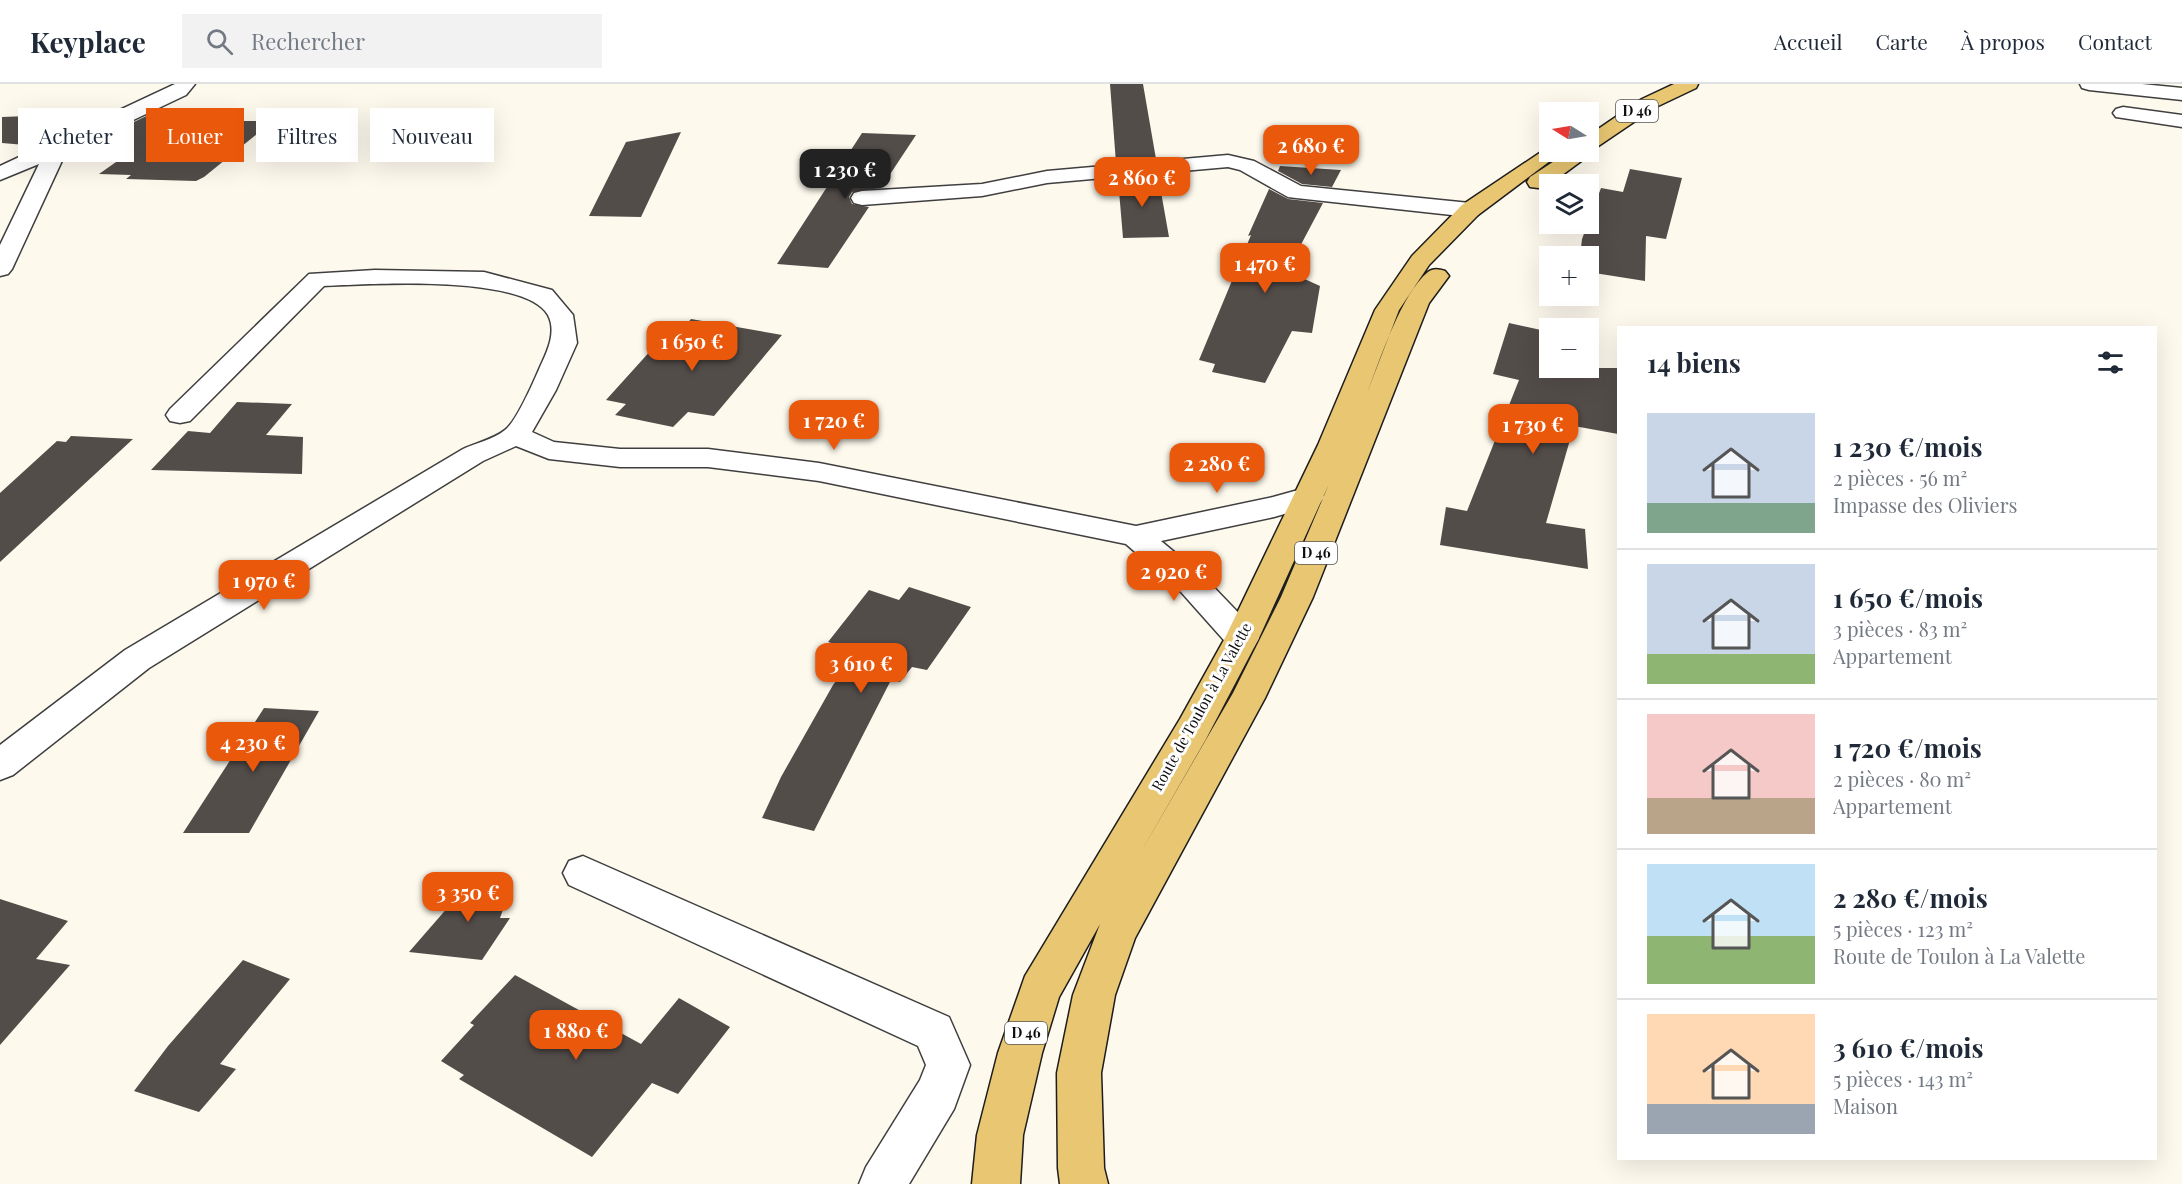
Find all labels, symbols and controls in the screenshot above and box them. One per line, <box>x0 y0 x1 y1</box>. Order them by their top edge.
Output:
search box <box>182 14 602 68</box>
text: Keyplace <box>30 23 146 60</box>
icon: search <box>203 25 236 58</box>
text: Rechercher <box>251 26 365 56</box>
text: Accueil <box>1774 27 1842 55</box>
text: Carte <box>1875 27 1928 55</box>
text: À propos <box>1961 27 2045 55</box>
text: Contact <box>2078 27 2152 55</box>
road number: D 46 <box>1616 100 1658 122</box>
north arrow <box>1539 102 1599 162</box>
map controls <box>1539 102 1599 378</box>
chip: Acheter <box>18 108 134 162</box>
chip: Louer <box>146 108 244 162</box>
chip: Filtres <box>256 108 358 162</box>
chip: Nouveau <box>370 108 494 162</box>
pin: 2 680 € <box>1256 125 1366 176</box>
text: 2 680 € <box>1277 131 1345 158</box>
pin: 1 230 € <box>790 149 900 200</box>
text: 1 230 € <box>814 155 876 182</box>
pin: 2 860 € <box>1087 157 1197 208</box>
text: 2 860 € <box>1108 163 1176 190</box>
button: layers <box>1539 174 1599 234</box>
pin: 1 470 € <box>1210 243 1320 294</box>
button: + <box>1539 246 1599 306</box>
text: 1 470 € <box>1234 249 1296 276</box>
button: − <box>1539 318 1599 378</box>
pin: 1 650 € <box>637 321 747 372</box>
text: 1 650 € <box>660 327 724 354</box>
text: 14 biens <box>1647 345 1741 380</box>
icon: filters <box>2094 346 2127 379</box>
pin: 1 720 € <box>779 400 889 451</box>
pin: 1 730 € <box>1478 404 1588 455</box>
text: 1 720 € <box>803 406 865 433</box>
text: 1 730 € <box>1502 410 1564 437</box>
text: 1 230 €/mois <box>1833 429 1983 464</box>
icon: home <box>1695 437 1767 509</box>
pin: 2 280 € <box>1162 443 1272 494</box>
text: 2 280 € <box>1184 449 1250 476</box>
text: 2 pièces · 56 m² <box>1833 464 1967 491</box>
text: Impasse des Oliviers <box>1833 491 2018 518</box>
road number: D 46 <box>1295 542 1337 564</box>
pin: 2 920 € <box>1119 551 1229 602</box>
text: 2 920 € <box>1141 557 1207 584</box>
pin: 1 970 € <box>209 560 319 611</box>
text: 1 970 € <box>233 566 295 593</box>
text: 1 650 €/mois <box>1833 580 1983 615</box>
icon: home <box>1695 588 1767 660</box>
text: 3 pièces · 83 m² <box>1833 615 1967 642</box>
street label: Route de Toulon à La Valette <box>1146 619 1256 794</box>
text: Appartement <box>1833 642 1952 669</box>
pin: 3 610 € <box>806 643 916 694</box>
text: 3 610 € <box>829 649 893 676</box>
pin: 4 230 € <box>198 722 308 773</box>
text: 4 230 € <box>220 728 286 755</box>
text: 1 720 €/mois <box>1833 730 1982 765</box>
icon: home <box>1695 738 1767 810</box>
text: 2 pièces · 80 m² <box>1833 765 1971 792</box>
text: Appartement <box>1833 792 1952 819</box>
pin: 3 350 € <box>413 872 523 923</box>
text: 3 350 € <box>436 878 500 905</box>
text: 2 280 €/mois <box>1833 880 1988 915</box>
icon: home <box>1695 888 1767 960</box>
text: 5 pièces · 123 m² <box>1833 915 1973 942</box>
text: Route de Toulon à La Valette <box>1833 942 2085 969</box>
pin: 1 880 € <box>521 1010 631 1061</box>
text: 1 880 € <box>543 1016 609 1043</box>
road number: D 46 <box>1005 1022 1047 1044</box>
text: 3 610 €/mois <box>1833 1030 1984 1065</box>
icon: home <box>1695 1038 1767 1110</box>
text: 5 pièces · 143 m² <box>1833 1065 1973 1092</box>
text: Maison <box>1833 1092 1898 1119</box>

